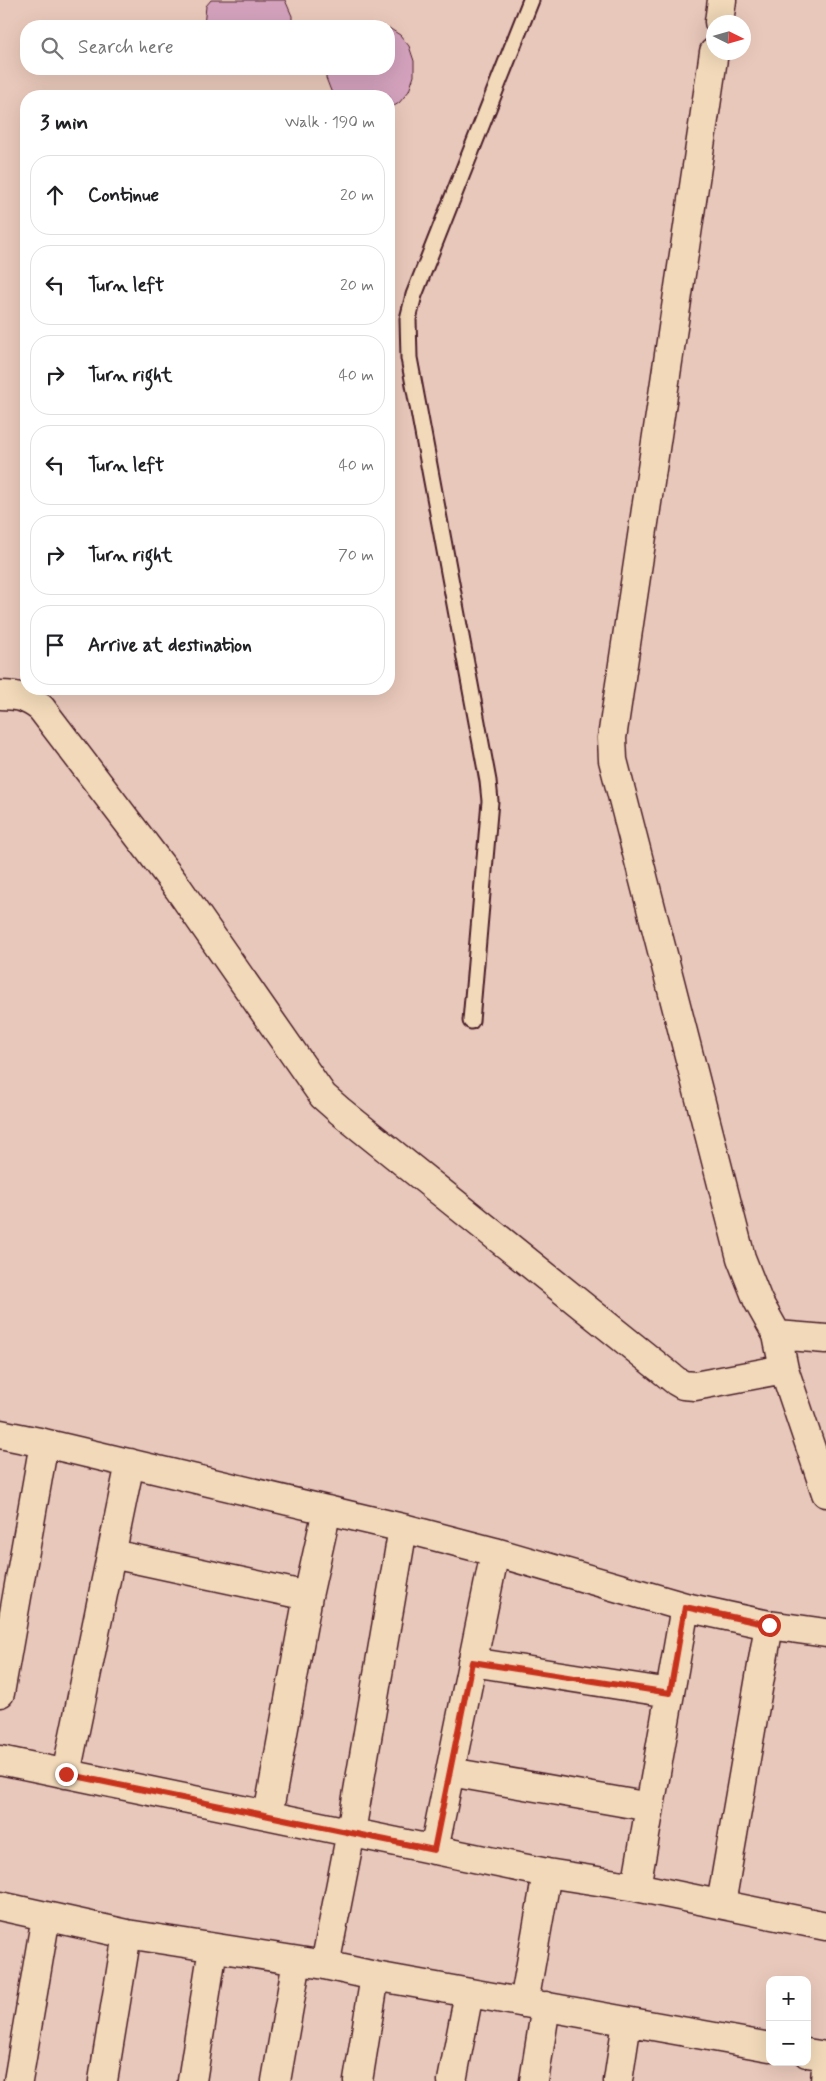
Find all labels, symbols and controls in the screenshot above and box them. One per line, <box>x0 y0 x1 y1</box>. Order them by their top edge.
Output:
north arrow <box>706 15 751 60</box>
search box <box>20 20 395 75</box>
icon: search <box>38 34 66 62</box>
text: Search here <box>78 35 174 60</box>
text: 3 min <box>40 109 88 137</box>
text: Walk · 190 m <box>285 112 375 133</box>
icon: ahead <box>41 181 69 209</box>
text: Continue <box>88 183 159 208</box>
text: 20 m <box>340 185 374 206</box>
icon: left <box>41 271 69 299</box>
text: Turn left <box>88 273 164 298</box>
text: 20 m <box>340 275 374 296</box>
icon: right <box>41 361 69 389</box>
text: Turn right <box>88 363 172 388</box>
text: 40 m <box>338 365 374 386</box>
icon: left <box>41 451 69 479</box>
text: Turn left <box>88 453 164 478</box>
text: 40 m <box>338 455 374 476</box>
icon: right <box>41 541 69 569</box>
text: Turn right <box>88 543 172 568</box>
text: 70 m <box>338 545 374 566</box>
icon: arrive <box>41 631 69 659</box>
text: Arrive at destination <box>88 633 252 658</box>
route start <box>758 1614 781 1637</box>
route end <box>55 1763 78 1786</box>
map controls <box>766 1976 811 2066</box>
button: + <box>766 1976 811 2021</box>
button: − <box>766 2021 811 2066</box>

